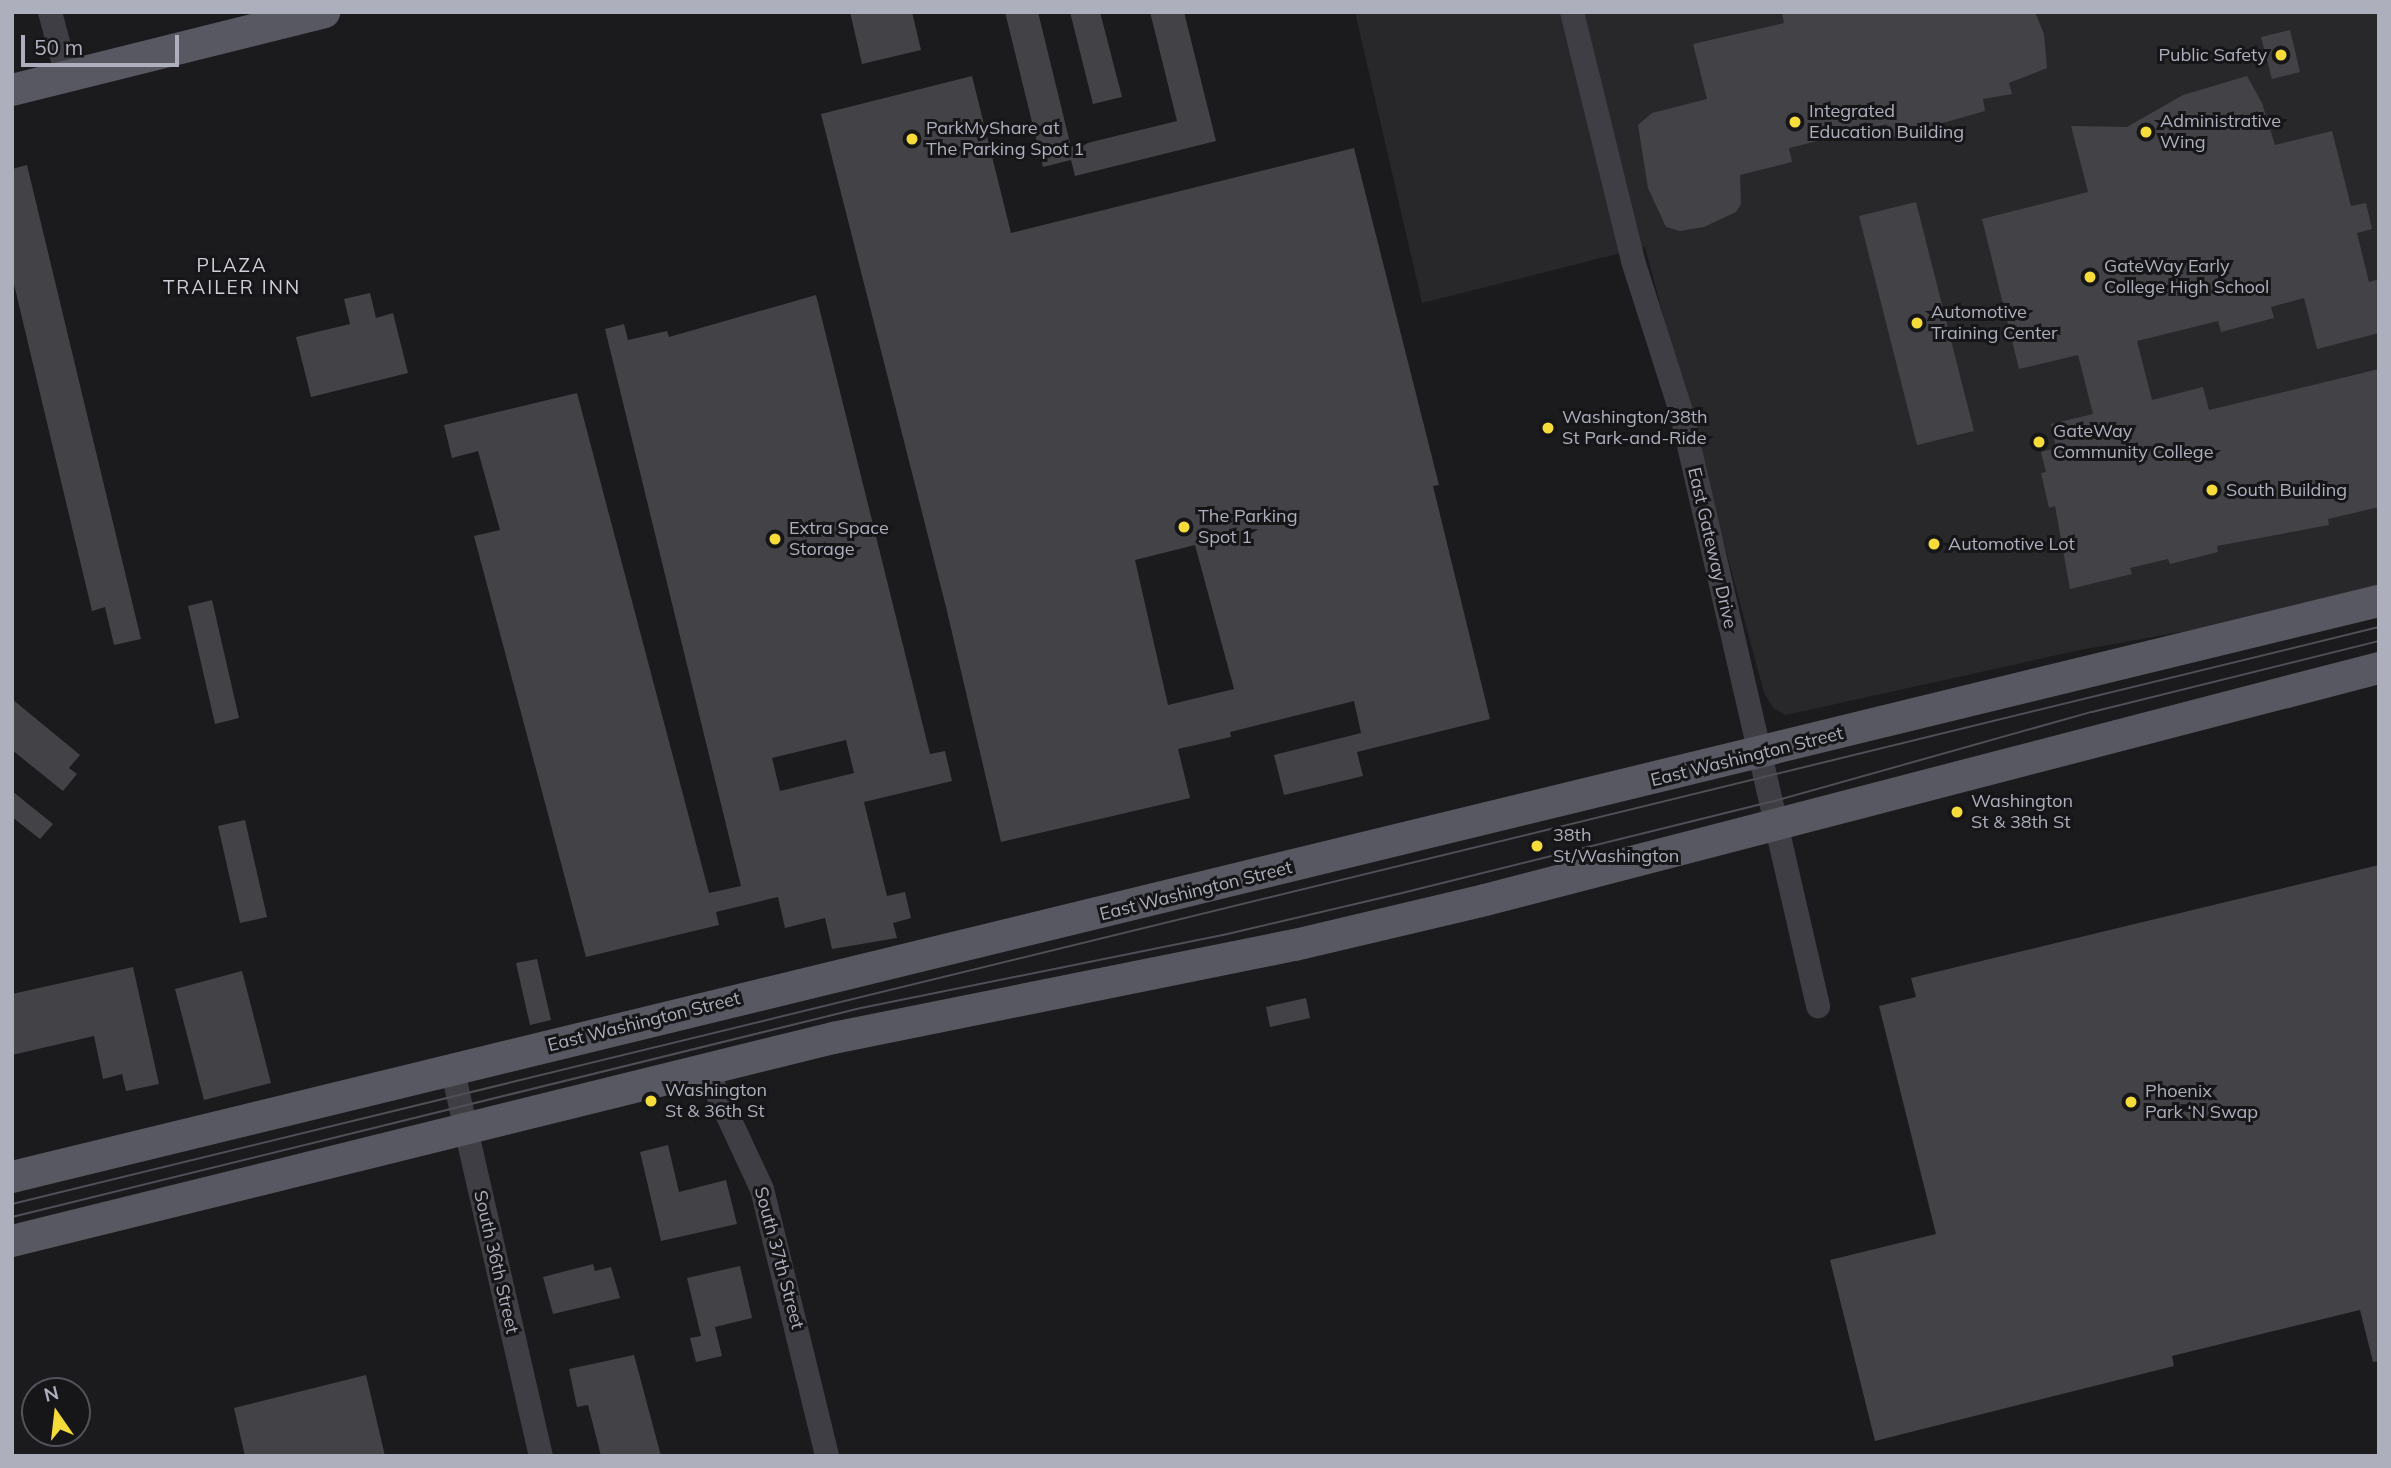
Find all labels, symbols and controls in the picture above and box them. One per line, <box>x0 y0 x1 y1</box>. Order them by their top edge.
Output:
scale bar <box>24 21 182 65</box>
text: 50 m <box>34 34 83 60</box>
place label: Public Safety <box>2158 44 2267 66</box>
marker: Public Safety <box>2273 47 2289 63</box>
place label: Integrated Education Building <box>1809 101 1964 144</box>
place label: Administrative Wing <box>2160 111 2281 154</box>
marker: Integrated Education Building <box>1787 114 1803 130</box>
place label: ParkMyShare at The Parking Spot 1 <box>926 118 1084 160</box>
marker: Administrative Wing <box>2138 124 2154 140</box>
marker: ParkMyShare at The Parking Spot 1 <box>904 131 920 147</box>
district label: PLAZA TRAILER INN <box>164 255 300 299</box>
place label: GateWay Early College High School <box>2104 256 2269 298</box>
marker: GateWay Early College High School <box>2082 269 2098 285</box>
place label: Automotive Training Center <box>1931 302 2058 344</box>
marker: Automotive Training Center <box>1909 315 1925 331</box>
place label: Washington/38th St Park-and-Ride <box>1562 407 1708 450</box>
marker: Washington/38th St Park-and-Ride <box>1540 420 1556 436</box>
place label: GateWay Community College <box>2053 421 2213 464</box>
marker: GateWay Community College <box>2031 434 2047 450</box>
street label: East Gateway Drive <box>1683 465 1741 631</box>
place label: South Building <box>2226 479 2347 501</box>
marker: South Building <box>2204 482 2220 498</box>
place label: The Parking Spot 1 <box>1198 506 1297 548</box>
place label: Extra Space Storage <box>789 518 889 560</box>
marker: The Parking Spot 1 <box>1176 519 1192 535</box>
marker: Extra Space Storage <box>767 531 783 547</box>
place label: Automotive Lot <box>1948 533 2075 555</box>
marker: Automotive Lot <box>1926 536 1942 552</box>
street label: East Washington Street <box>1649 723 1845 791</box>
place label: Washington St & 38th St <box>1971 791 2073 834</box>
marker: Washington St & 38th St <box>1949 804 1965 820</box>
place label: 38th St/Washington <box>1553 825 1679 868</box>
marker: 38th St/Washington <box>1527 836 1547 856</box>
street label: East Washington Street <box>1098 857 1294 925</box>
street label: East Washington Street <box>546 988 742 1056</box>
place label: Washington St & 36th St <box>665 1080 767 1122</box>
place label: Phoenix Park ‘N Swap <box>2145 1081 2258 1124</box>
marker: Washington St & 36th St <box>643 1093 659 1109</box>
marker: Phoenix Park ‘N Swap <box>2123 1094 2139 1110</box>
street label: South 37th Street <box>750 1185 808 1331</box>
street label: South 36th Street <box>469 1188 523 1336</box>
north arrow <box>21 1377 91 1447</box>
text: N <box>42 1380 61 1407</box>

